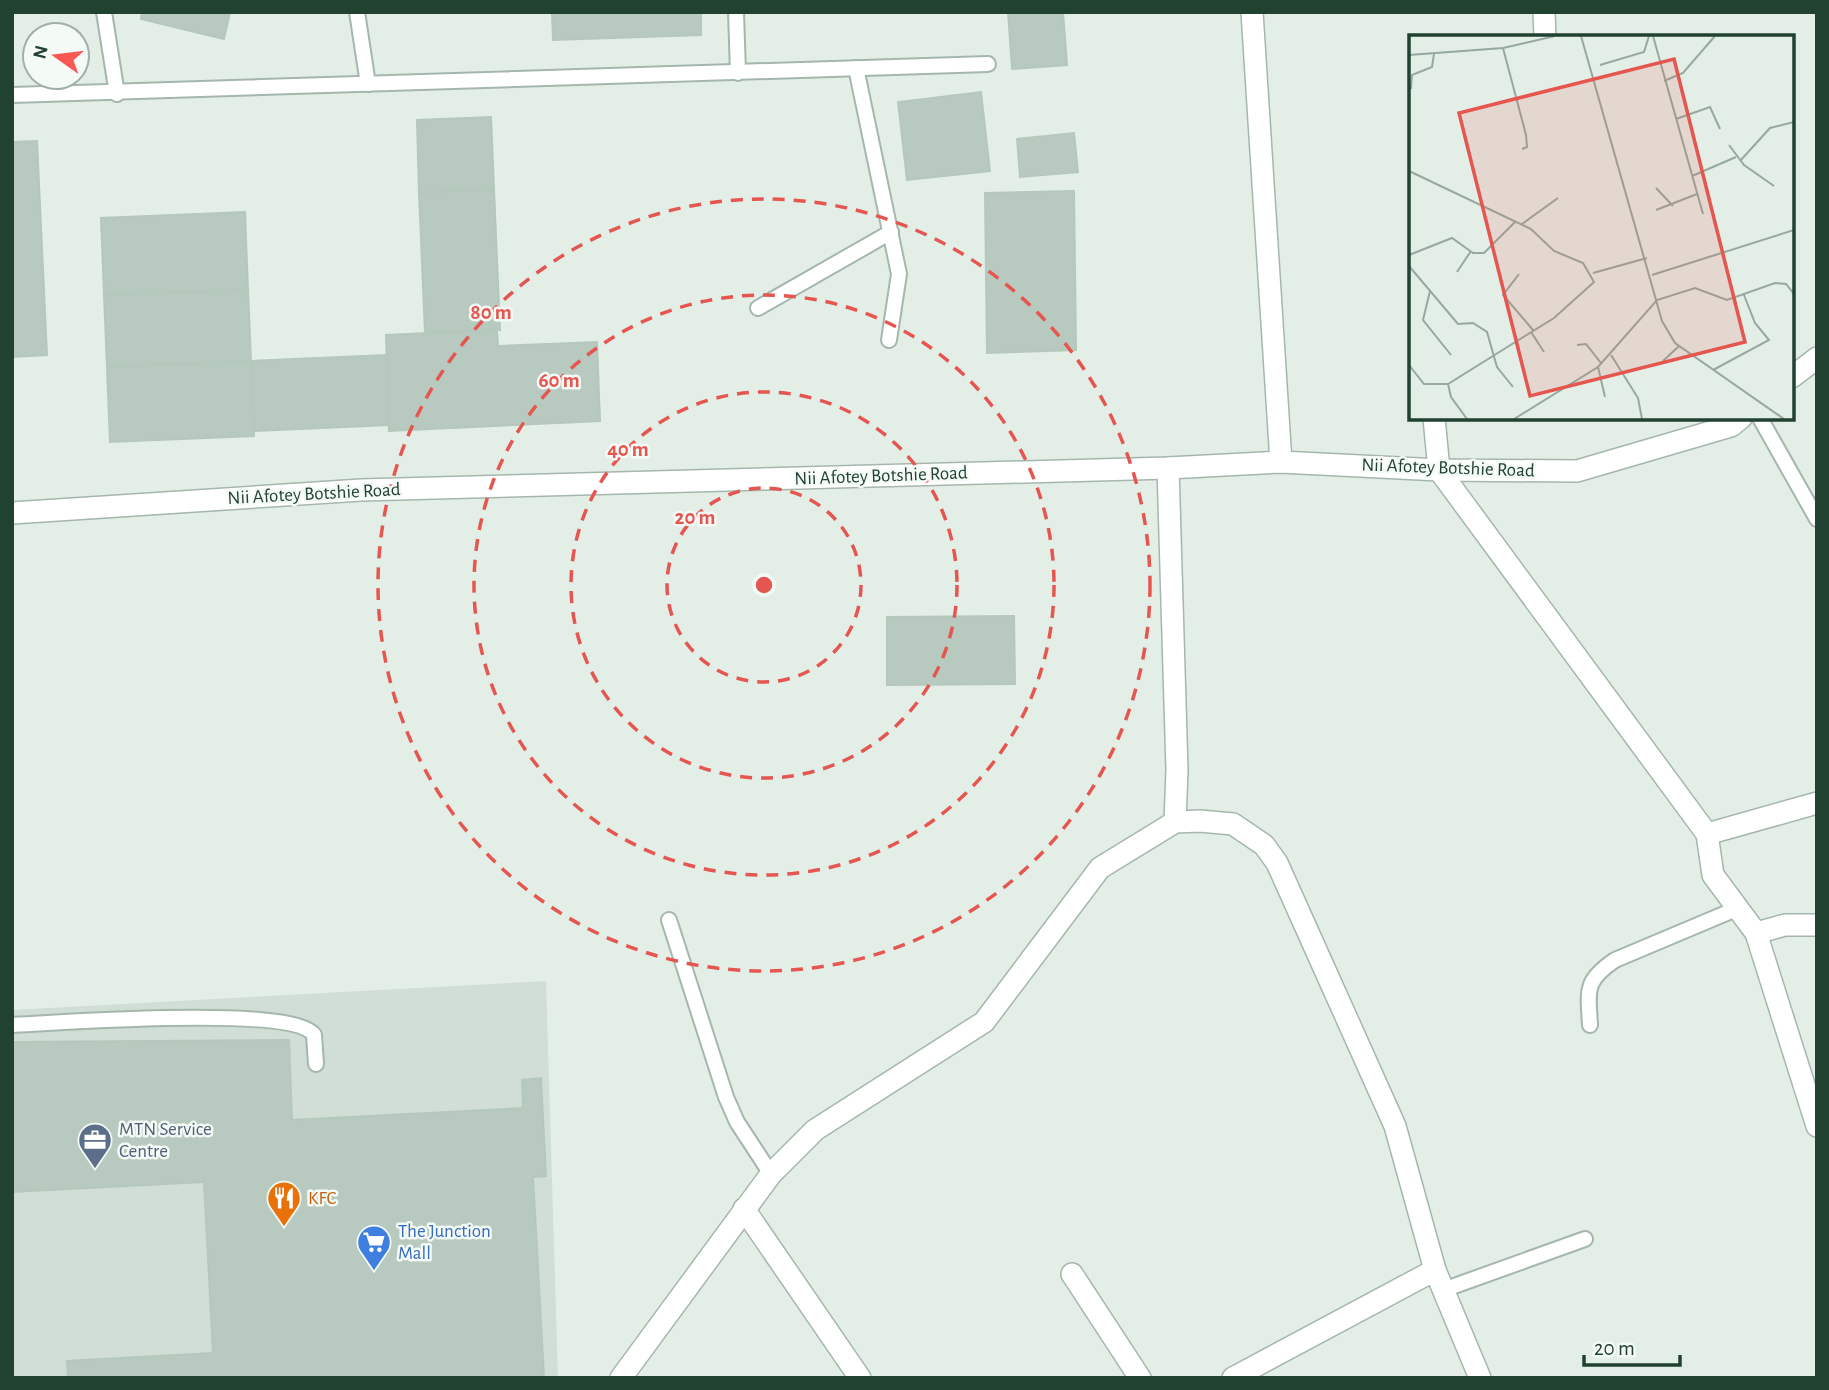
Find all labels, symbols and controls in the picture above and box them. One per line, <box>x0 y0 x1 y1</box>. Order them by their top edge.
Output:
north arrow <box>21 21 91 91</box>
inset map <box>1409 35 1794 420</box>
text: N <box>30 44 52 61</box>
text: 80 m <box>470 302 512 323</box>
text: 60 m <box>538 370 580 391</box>
text: 40 m <box>607 439 649 460</box>
street label: Nii Afotey Botshie Road <box>1361 455 1535 481</box>
street label: Nii Afotey Botshie Road <box>794 463 968 489</box>
street label: Nii Afotey Botshie Road <box>227 480 401 508</box>
text: 20 m <box>675 507 715 528</box>
centre of rings <box>752 573 776 597</box>
place label: MTN Service Centre <box>119 1120 212 1161</box>
office icon: MTN Service Centre <box>76 1121 114 1170</box>
restaurant icon: KFC <box>265 1179 303 1228</box>
place label: KFC <box>308 1189 337 1208</box>
place label: The Junction Mall <box>398 1222 491 1263</box>
supermarket icon: The Junction Mall <box>355 1223 393 1272</box>
scale bar <box>1584 1324 1680 1368</box>
text: 20 m <box>1594 1338 1635 1359</box>

